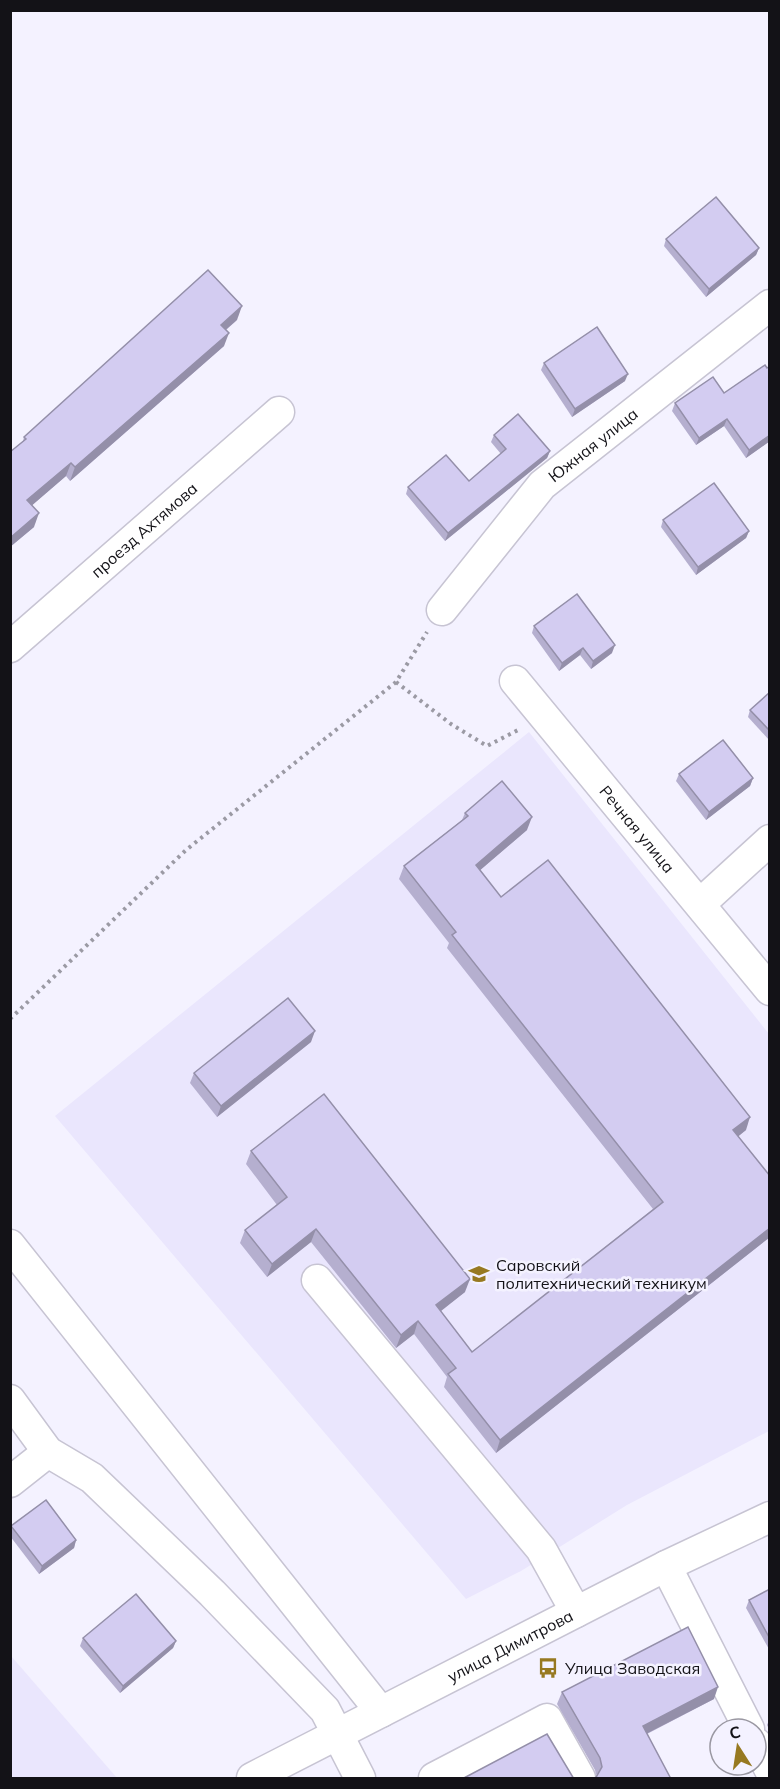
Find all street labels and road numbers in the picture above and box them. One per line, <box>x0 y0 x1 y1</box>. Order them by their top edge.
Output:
street label: Южная улица <box>544 403 642 486</box>
street label: проезд Ахтямова <box>87 478 201 582</box>
street label: Речная улица <box>595 781 679 877</box>
street label: улица Димитрова <box>444 1605 576 1686</box>

